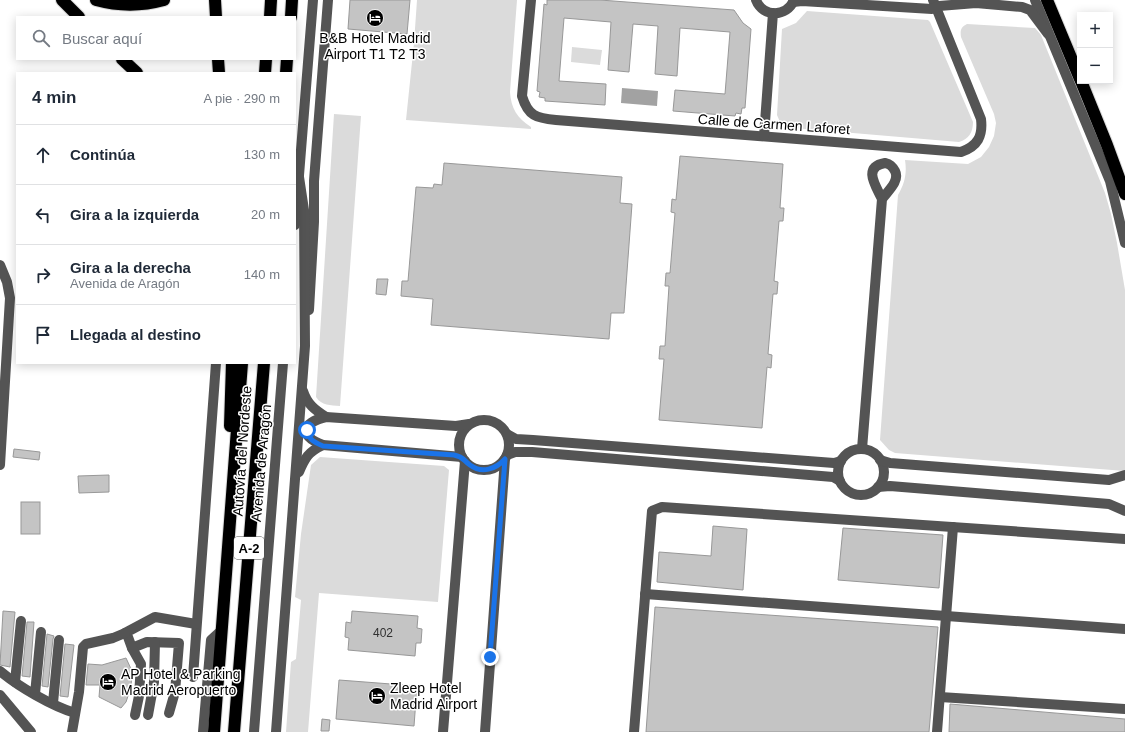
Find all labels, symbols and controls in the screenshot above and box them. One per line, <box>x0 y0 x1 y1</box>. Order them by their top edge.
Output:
hotel icon: B&B Hotel Madrid Airport T1 T2 T3 <box>365 8 385 28</box>
map controls <box>1077 12 1113 84</box>
button: + <box>1077 12 1113 48</box>
search box <box>16 16 296 60</box>
icon: search <box>30 27 52 49</box>
text: Buscar aquí <box>62 30 142 47</box>
place label: B&B Hotel Madrid Airport T1 T2 T3 <box>319 30 431 62</box>
button: − <box>1077 48 1113 84</box>
text: 4 min <box>32 88 76 107</box>
text: A pie · 290 m <box>203 91 280 106</box>
street label: Calle de Carmen Laforet <box>697 111 851 137</box>
icon: ahead <box>32 144 54 166</box>
text: Continúa <box>70 146 135 163</box>
text: 130 m <box>244 147 280 162</box>
icon: left <box>32 204 54 226</box>
text: Gira a la izquierda <box>70 206 199 223</box>
text: 20 m <box>251 207 280 222</box>
text: Gira a la derecha <box>70 259 191 276</box>
icon: right <box>32 264 54 286</box>
text: 140 m <box>244 267 280 282</box>
text: Avenida de Aragón <box>70 276 180 291</box>
icon: arrive <box>32 324 54 346</box>
text: Llegada al destino <box>70 326 201 343</box>
street label: Autovía del Nordeste <box>229 385 255 517</box>
street label: Avenida de Aragón <box>248 403 274 523</box>
route start <box>298 421 316 439</box>
road number: A-2 <box>234 537 264 559</box>
house number: 402 <box>373 626 393 640</box>
route end <box>481 648 499 666</box>
place label: AP Hotel & Parking Madrid Aeropuerto <box>121 666 241 698</box>
hotel icon: AP Hotel & Parking Madrid Aeropuerto <box>98 672 118 692</box>
place label: Zleep Hotel Madrid Airport <box>390 680 477 712</box>
hotel icon: Zleep Hotel Madrid Airport <box>367 686 387 706</box>

